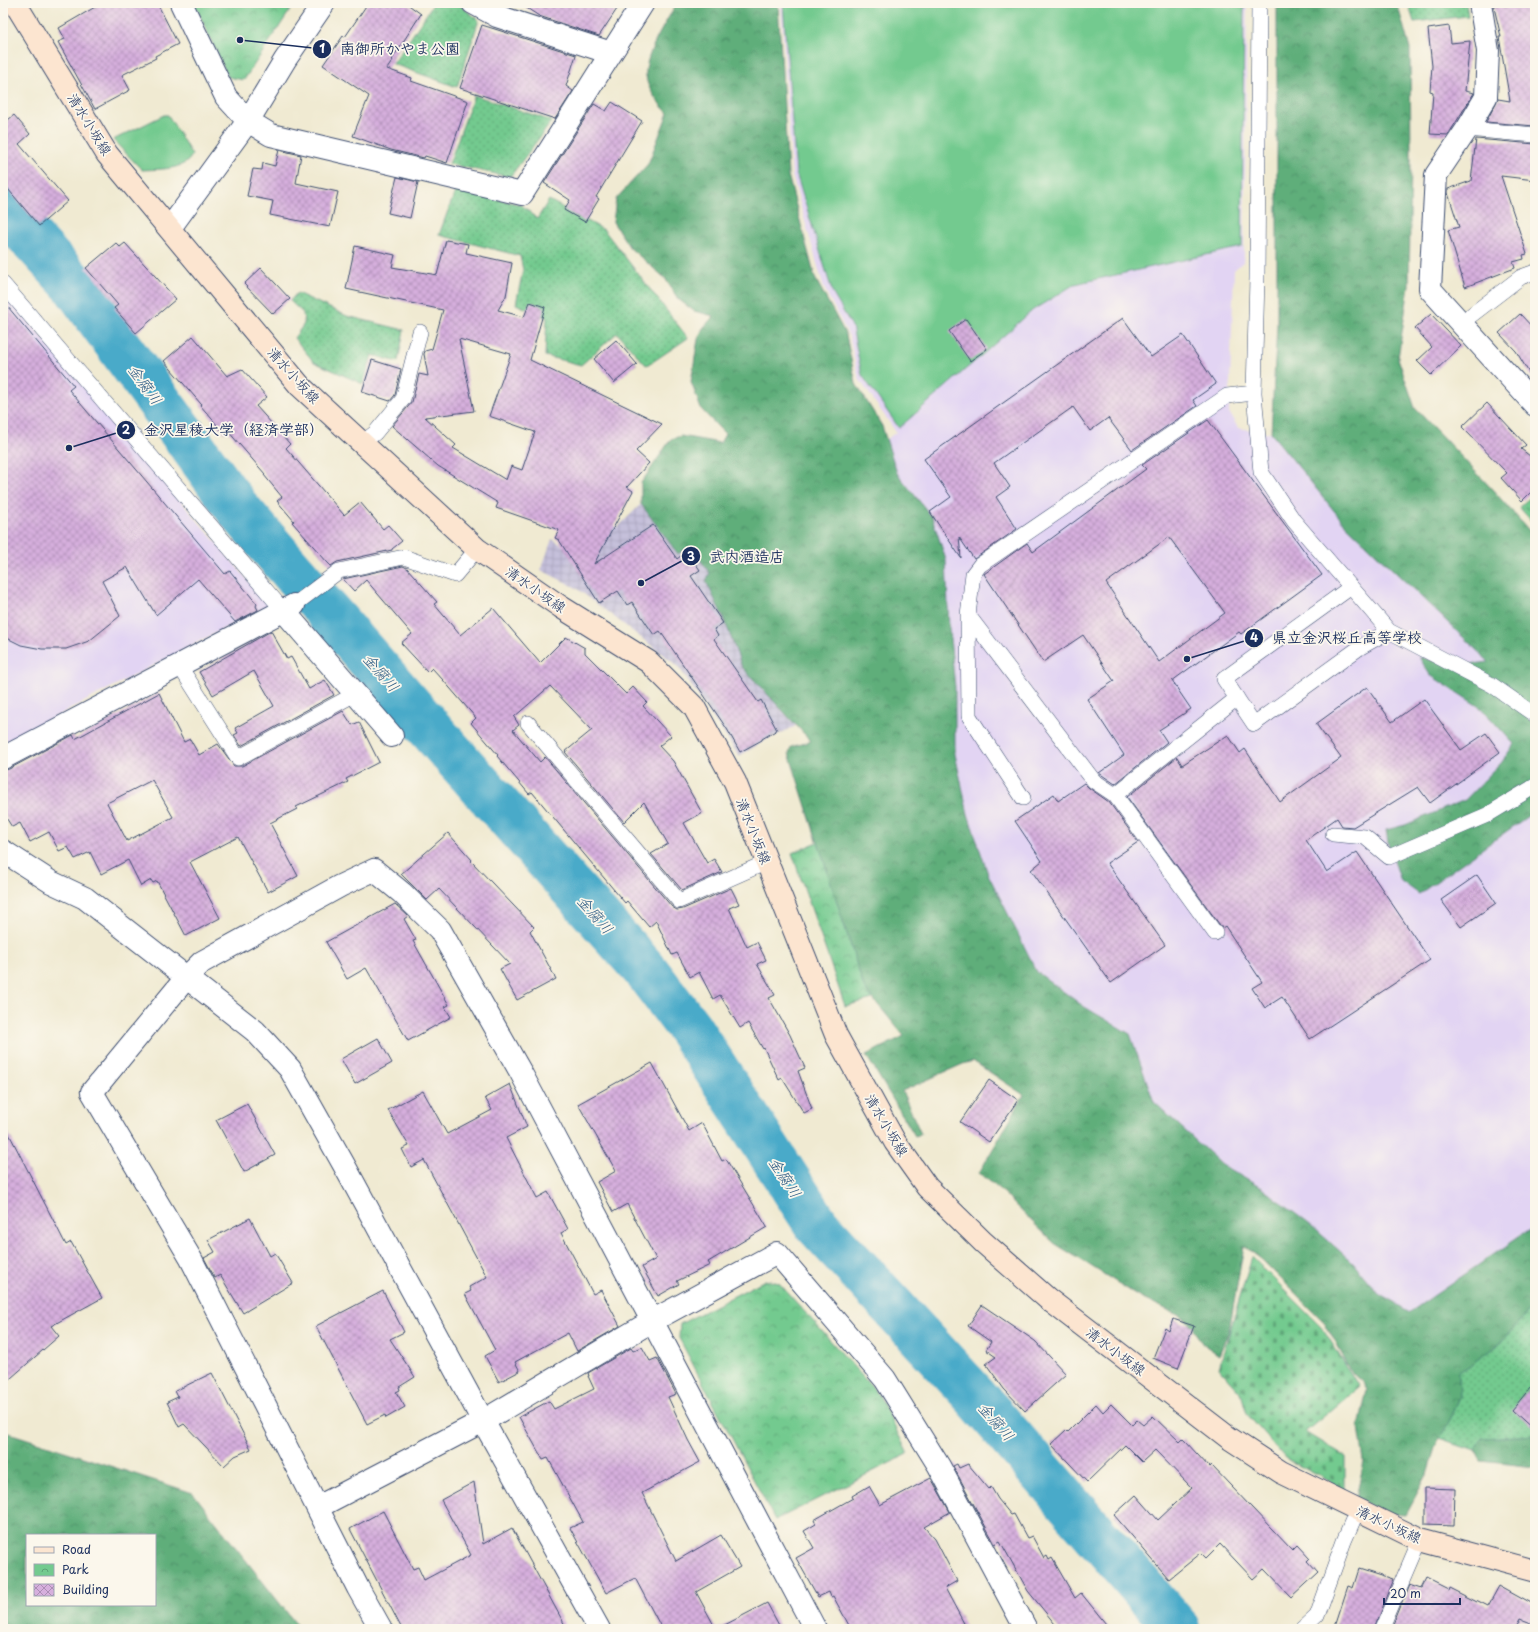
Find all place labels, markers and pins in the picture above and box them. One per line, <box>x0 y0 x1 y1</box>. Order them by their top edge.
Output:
callout: 南御所かやま公園 <box>312 36 468 63</box>
callout: 金沢星稜大学（経済学部） <box>116 417 332 444</box>
callout: 武内酒造店 <box>681 543 792 570</box>
callout: 県立金沢桜丘高等学校 <box>1244 624 1430 651</box>

